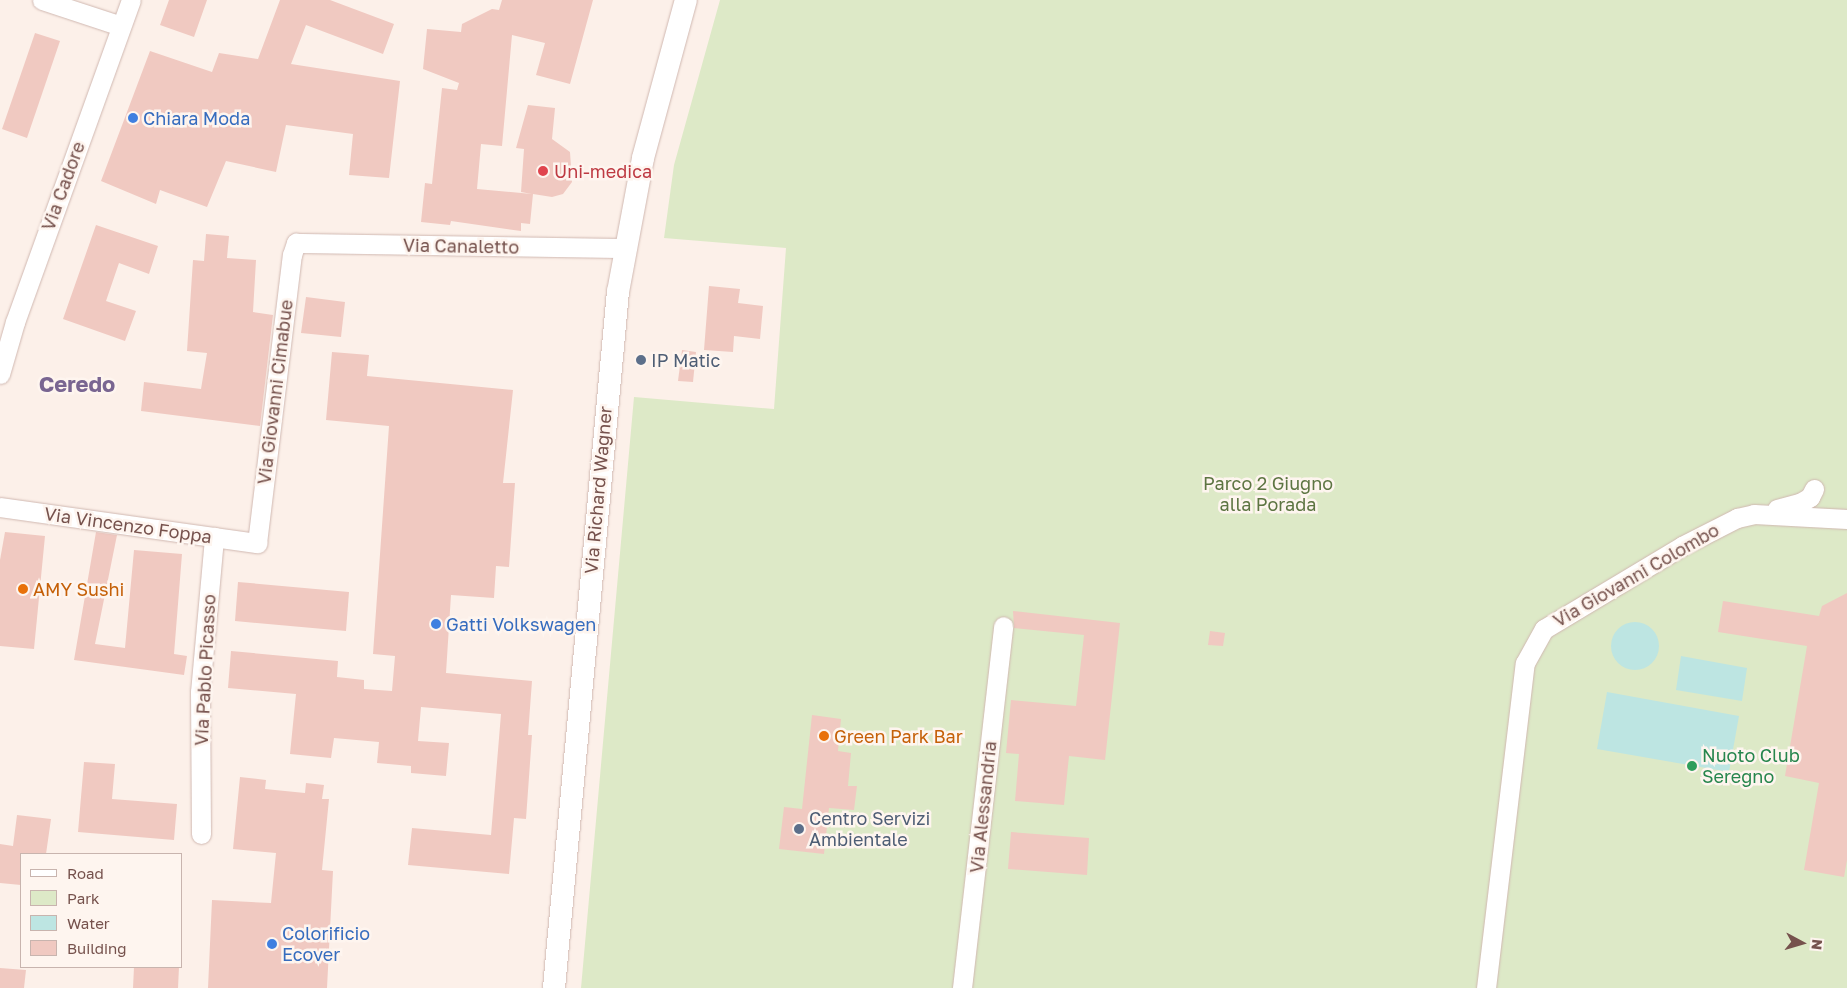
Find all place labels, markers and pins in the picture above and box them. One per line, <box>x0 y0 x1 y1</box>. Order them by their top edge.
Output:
place label: Chiara Moda <box>143 107 250 129</box>
marker: Chiara Moda <box>127 112 139 124</box>
place label: Uni-medica <box>554 160 652 182</box>
marker: Uni-medica <box>536 164 550 178</box>
place label: IP Matic <box>651 349 720 371</box>
marker: IP Matic <box>635 354 647 366</box>
place label: AMY Sushi <box>33 578 124 600</box>
marker: AMY Sushi <box>17 583 29 595</box>
place label: Gatti Volkswagen <box>446 613 596 635</box>
marker: Gatti Volkswagen <box>430 618 442 630</box>
place label: Green Park Bar <box>834 725 963 747</box>
marker: Green Park Bar <box>818 730 830 742</box>
place label: Nuoto Club Seregno <box>1702 745 1800 788</box>
marker: Nuoto Club Seregno <box>1686 760 1698 772</box>
place label: Centro Servizi Ambientale <box>809 808 930 851</box>
marker: Centro Servizi Ambientale <box>793 823 805 835</box>
place label: Colorificio Ecover <box>282 923 370 966</box>
marker: Colorificio Ecover <box>266 938 278 950</box>

